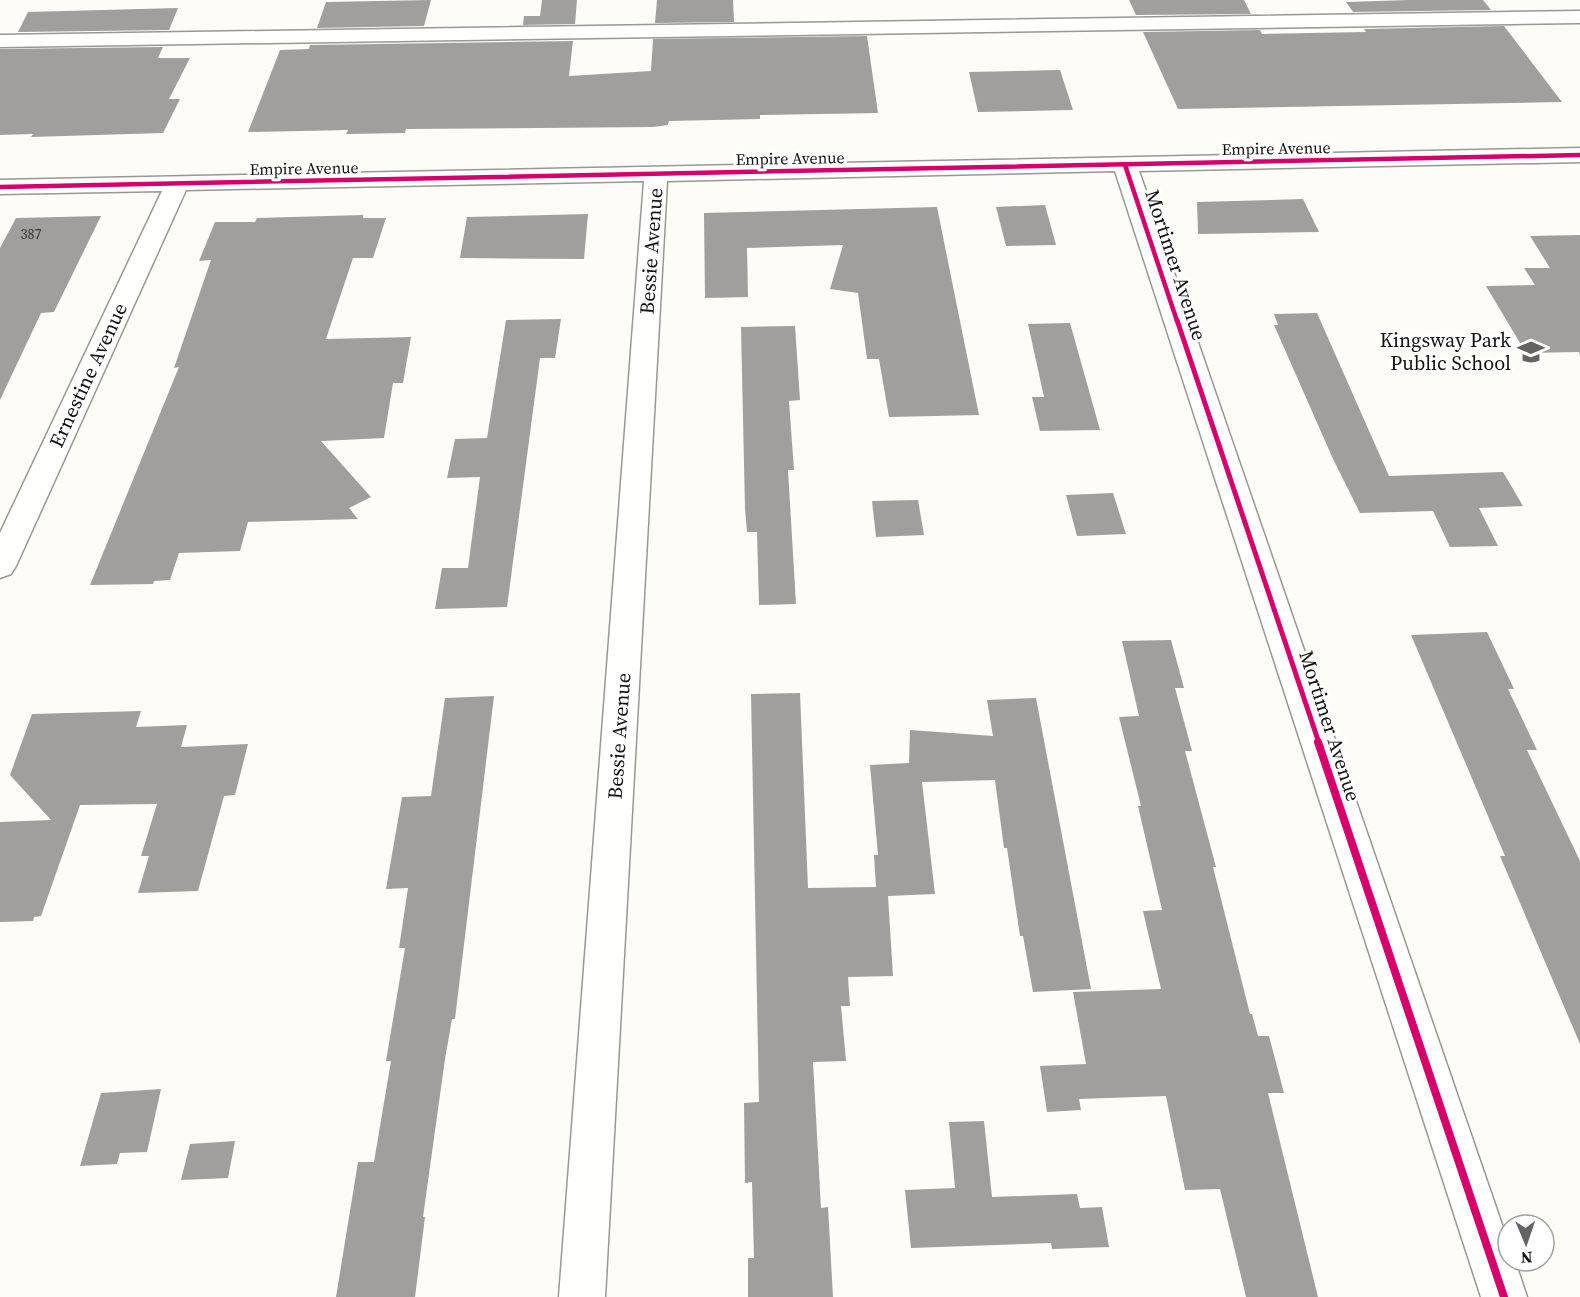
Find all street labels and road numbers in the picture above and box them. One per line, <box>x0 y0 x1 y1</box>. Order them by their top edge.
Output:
street label: Empire Avenue <box>1221 136 1331 160</box>
street label: Empire Avenue <box>735 146 845 170</box>
street label: Empire Avenue <box>249 156 359 180</box>
street label: Mortimer Avenue <box>1138 186 1214 344</box>
street label: Bessie Avenue <box>633 187 669 315</box>
street label: Ernestine Avenue <box>42 298 134 452</box>
street label: Mortimer Avenue <box>1292 647 1368 805</box>
street label: Bessie Avenue <box>601 672 637 800</box>

